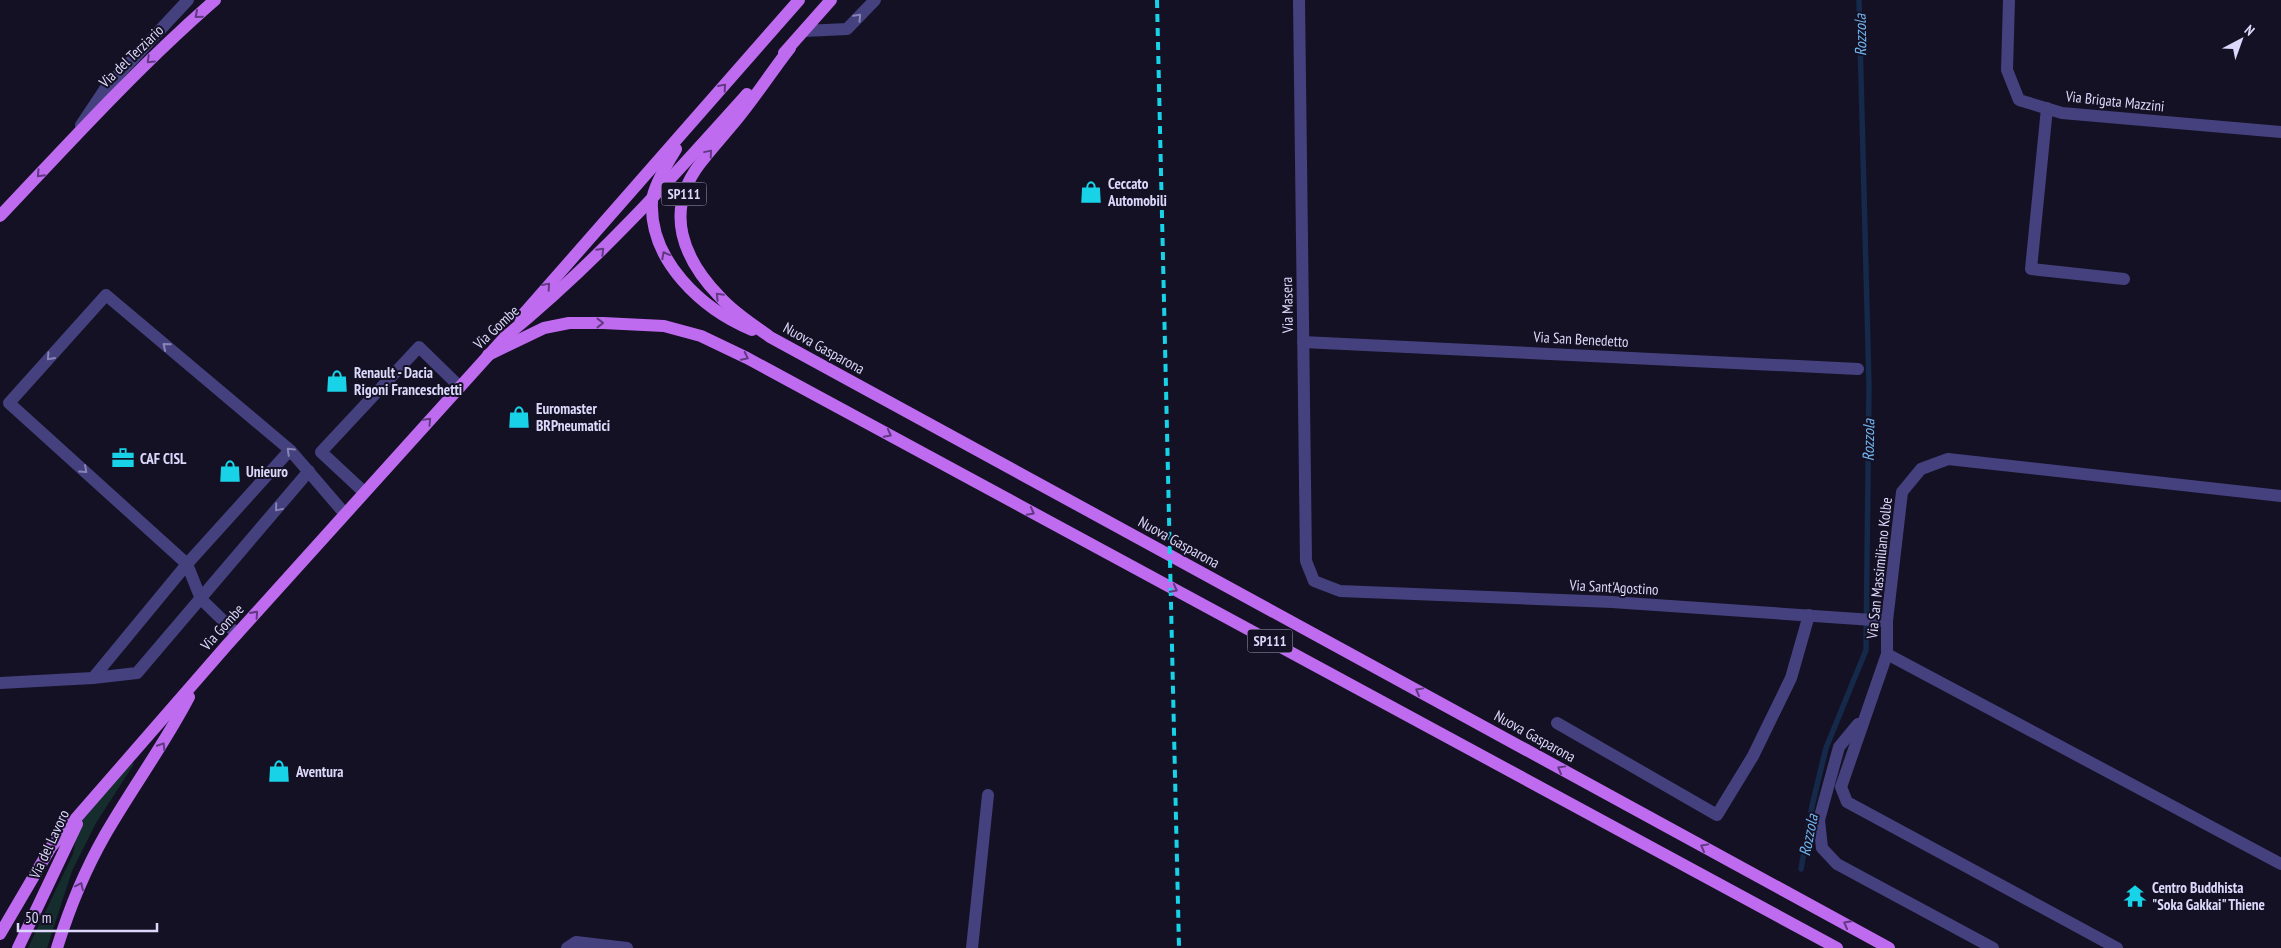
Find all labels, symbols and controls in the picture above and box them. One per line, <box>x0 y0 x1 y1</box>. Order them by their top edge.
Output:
one-way arrow <box>194 10 203 19</box>
water label: Rozzola <box>1850 12 1870 56</box>
one-way arrow <box>852 14 861 23</box>
north arrow <box>2216 15 2266 65</box>
street label: Via del Terziario <box>94 21 167 92</box>
text: N <box>2241 21 2258 39</box>
one-way arrow <box>146 54 155 63</box>
one-way arrow <box>717 83 726 92</box>
street label: Via Brigata Mazzini <box>2064 86 2165 116</box>
one-way arrow <box>703 150 712 159</box>
one-way arrow <box>37 168 46 177</box>
place label: Ceccato Automobili <box>1107 174 1167 210</box>
shop icon: Ceccato Automobili <box>1078 179 1104 205</box>
road number: SP111 <box>662 182 706 205</box>
one-way arrow <box>595 247 604 256</box>
one-way arrow <box>661 252 671 261</box>
street label: Via Masera <box>1277 277 1297 334</box>
one-way arrow <box>541 283 550 292</box>
one-way arrow <box>716 292 725 301</box>
street label: Via Gombe <box>468 301 523 354</box>
one-way arrow <box>597 318 605 328</box>
street label: Nuova Gasparona <box>780 318 868 378</box>
street label: Via San Benedetto <box>1532 327 1629 351</box>
one-way arrow <box>163 343 172 352</box>
one-way arrow <box>740 351 749 361</box>
one-way arrow <box>47 352 56 361</box>
place label: Renault - Dacia Rigoni Franceschetti <box>354 363 462 399</box>
shop icon: Renault - Dacia Rigoni Franceschetti <box>324 368 350 394</box>
place label: Euromaster BRPneumatici <box>536 399 610 435</box>
shop icon: Euromaster BRPneumatici <box>506 404 532 430</box>
water label: Rozzola <box>1858 417 1878 461</box>
one-way arrow <box>422 418 431 427</box>
one-way arrow <box>883 428 892 438</box>
office icon: CAF CISL <box>110 445 136 471</box>
one-way arrow <box>287 448 296 457</box>
place label: CAF CISL <box>140 449 187 468</box>
shop icon: Unieuro <box>217 458 243 484</box>
place label: Unieuro <box>246 462 288 481</box>
one-way arrow <box>78 465 87 474</box>
street label: Via San Massimiliano Kolbe <box>1862 496 1896 641</box>
one-way arrow <box>274 503 283 512</box>
one-way arrow <box>1026 506 1035 516</box>
street label: Nuova Gasparona <box>1135 512 1223 572</box>
street label: Via Sant'Agostino <box>1568 575 1659 599</box>
one-way arrow <box>1168 583 1177 593</box>
street label: Via Gombe <box>196 600 248 655</box>
one-way arrow <box>249 611 258 620</box>
road number: SP111 <box>1248 630 1292 652</box>
one-way arrow <box>1415 687 1424 697</box>
street label: Nuova Gasparona <box>1491 706 1579 766</box>
one-way arrow <box>156 742 165 751</box>
shop icon: Aventura <box>266 758 292 784</box>
place label: Aventura <box>295 762 344 781</box>
one-way arrow <box>1558 765 1567 775</box>
street label: Via del Lavoro <box>24 807 73 882</box>
water label: Rozzola <box>1794 811 1822 858</box>
one-way arrow <box>1700 843 1709 853</box>
place label: Centro Buddhista "Soka Gakkai" Thiene <box>2152 878 2265 914</box>
one-way arrow <box>74 882 85 891</box>
temple icon: Centro Buddhista "Soka Gakkai" Thiene <box>2122 883 2148 909</box>
scale bar <box>18 900 156 932</box>
text: 50 m <box>25 908 51 927</box>
one-way arrow <box>1843 920 1852 930</box>

